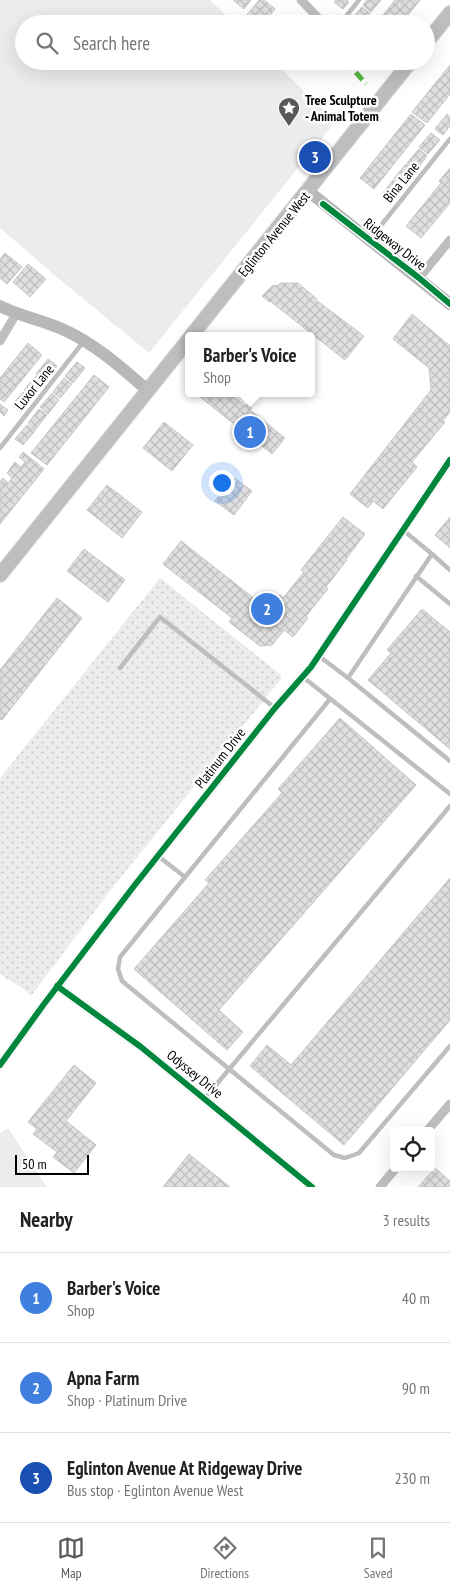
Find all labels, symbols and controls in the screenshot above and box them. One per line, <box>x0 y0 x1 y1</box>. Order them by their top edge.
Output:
search box <box>15 15 435 70</box>
icon: search <box>33 29 61 57</box>
text: Search here <box>73 31 150 55</box>
place label: Tree Sculpture - Animal Totem <box>305 91 379 125</box>
place icon: Tree Sculpture - Animal Totem <box>277 96 301 127</box>
pin: 3 <box>299 138 331 176</box>
street label: Bina Lane <box>379 158 423 206</box>
street label: Eglinton Avenue West <box>234 188 314 280</box>
street label: Ridgeway Drive <box>360 214 430 274</box>
popup <box>185 332 315 397</box>
text: Barber's Voice <box>203 343 297 367</box>
street label: Luxor Lane <box>10 361 58 413</box>
text: Shop <box>203 367 231 387</box>
pin: 1 <box>234 413 266 451</box>
your location <box>209 470 235 496</box>
pin: 2 <box>251 590 283 628</box>
street label: Platinum Drive <box>191 724 249 792</box>
street label: Odyssey Drive <box>163 1046 227 1102</box>
map controls <box>390 1127 435 1172</box>
button: locate <box>390 1127 435 1172</box>
scale bar <box>15 1152 89 1175</box>
text: 50 m <box>22 1155 47 1173</box>
text: Nearby <box>20 1206 73 1233</box>
text: 3 results <box>383 1210 430 1230</box>
text: Barber's Voice <box>67 1276 160 1300</box>
text: 1 <box>32 1288 40 1308</box>
text: 40 m <box>402 1288 430 1308</box>
text: Shop <box>67 1300 95 1320</box>
text: Apna Farm <box>67 1366 139 1390</box>
text: 2 <box>32 1378 40 1398</box>
text: 90 m <box>402 1378 430 1398</box>
text: Shop · Platinum Drive <box>67 1390 187 1410</box>
text: Eglinton Avenue At Ridgeway Drive <box>67 1456 302 1480</box>
text: 3 <box>32 1468 40 1488</box>
text: 230 m <box>395 1468 430 1488</box>
text: Bus stop · Eglinton Avenue West <box>67 1480 243 1500</box>
tab: Map <box>57 1534 85 1582</box>
tab: Directions <box>200 1534 249 1582</box>
tab: Saved <box>364 1534 393 1582</box>

